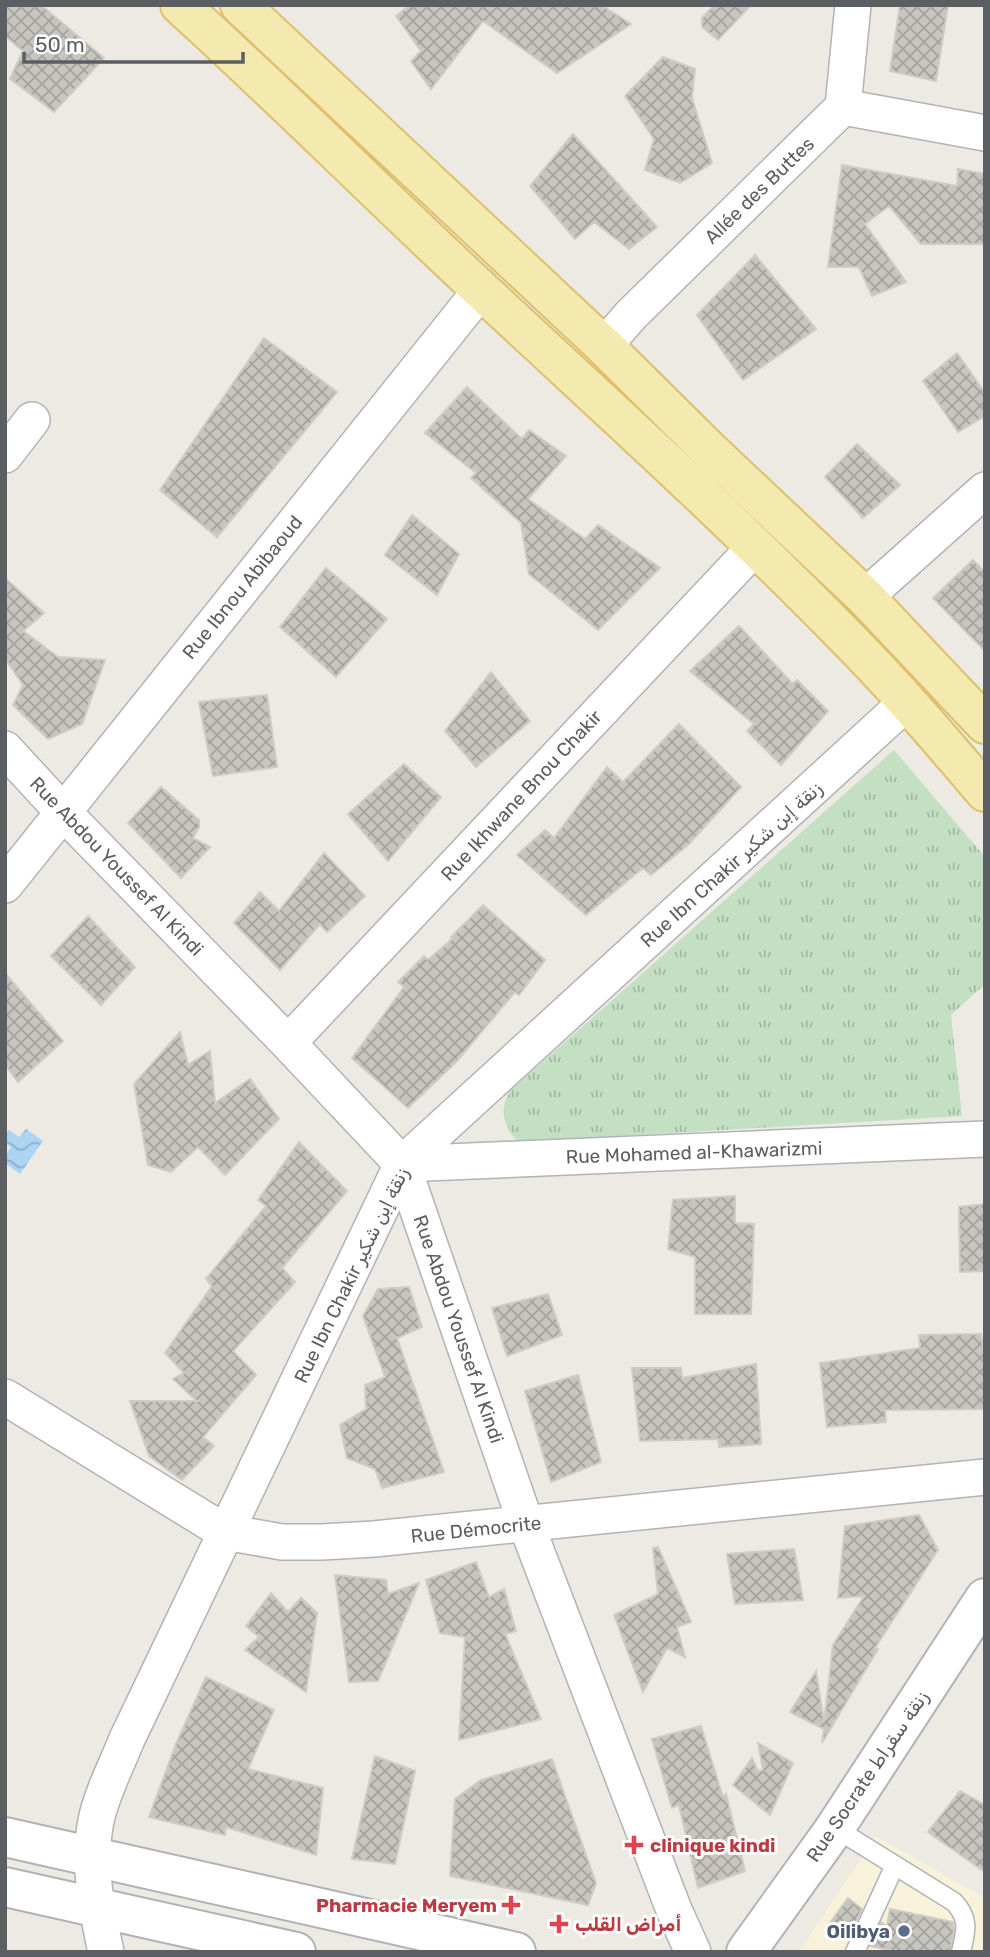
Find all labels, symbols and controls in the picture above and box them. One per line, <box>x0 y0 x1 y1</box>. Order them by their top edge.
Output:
scale bar <box>24 21 243 65</box>
text: 50 m <box>35 32 85 57</box>
street label: Allée des Buttes <box>700 132 819 248</box>
street label: Rue Ibnou Abibaoud <box>178 511 307 664</box>
street label: Rue Ikhwane Bnou Chakir <box>436 705 607 886</box>
street label: Rue Abdou Youssef Al Kindi <box>25 772 208 961</box>
street label: Rue Ibn Chakir زنقة إبن شكير <box>636 777 827 952</box>
street label: Rue Mohamed al-Khawarizmi <box>565 1137 823 1168</box>
street label: Rue Ibn Chakir زنقة إبن شكير <box>289 1164 414 1387</box>
street label: Rue Abdou Youssef Al Kindi <box>409 1212 508 1446</box>
street label: Rue Démocrite <box>410 1511 542 1548</box>
street label: Rue Socrate زنقة سقراط <box>801 1686 933 1866</box>
place label: clinique kindi <box>650 1834 775 1857</box>
marker: clinique kindi <box>624 1835 644 1855</box>
place label: Pharmacie Meryem <box>316 1894 497 1917</box>
marker: Pharmacie Meryem <box>503 1897 519 1913</box>
place label: أمراض القلب <box>575 1913 681 1936</box>
marker: أمراض القلب <box>549 1914 569 1934</box>
place label: Oilibya <box>826 1920 890 1943</box>
marker: Oilibya <box>896 1923 912 1939</box>

